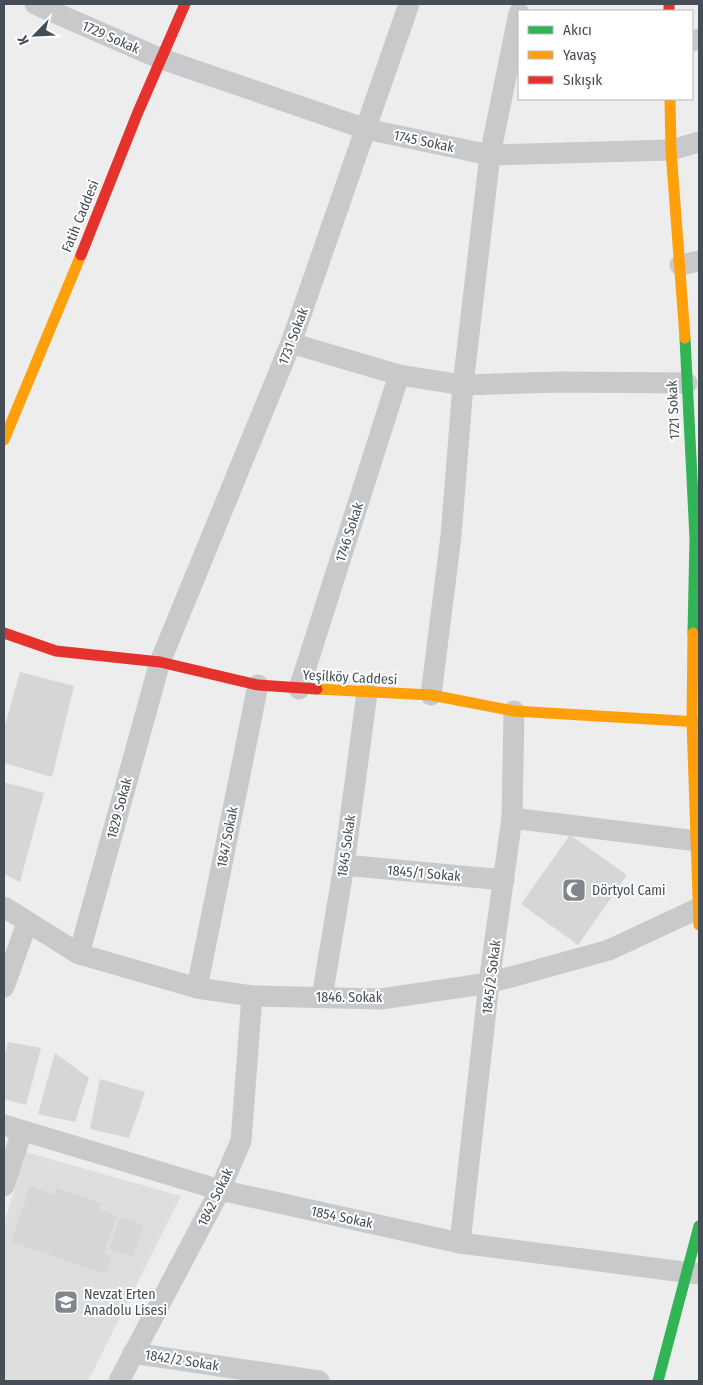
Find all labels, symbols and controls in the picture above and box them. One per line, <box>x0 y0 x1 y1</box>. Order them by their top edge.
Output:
north arrow <box>10 10 60 60</box>
legend <box>518 10 693 100</box>
street label: 1729 Sokak <box>79 17 143 58</box>
text: Akıcı <box>563 21 592 39</box>
text: K <box>14 32 33 47</box>
text: Yavaş <box>563 46 597 64</box>
text: Sıkışık <box>563 71 602 89</box>
street label: 1745 Sokak <box>392 127 456 156</box>
street label: Fatih Caddesi <box>58 178 103 255</box>
street label: 1731 Sokak <box>275 305 312 367</box>
street label: 1721 Sokak <box>663 379 684 440</box>
street label: 1746 Sokak <box>332 500 367 564</box>
street label: Yeşilköy Caddesi <box>302 667 398 688</box>
street label: 1829 Sokak <box>103 775 136 841</box>
street label: 1847 Sokak <box>213 805 242 869</box>
street label: 1845 Sokak <box>334 813 359 878</box>
street label: 1845/1 Sokak <box>386 862 462 885</box>
mosque icon: Dörtyol Cami <box>561 877 587 903</box>
place label: Dörtyol Cami <box>592 882 666 899</box>
street label: 1845/2 Sokak <box>479 938 505 1015</box>
street label: 1846. Sokak <box>316 989 383 1006</box>
street label: 1842 Sokak <box>194 1165 237 1229</box>
street label: 1854 Sokak <box>309 1203 375 1232</box>
place label: Nevzat Erten Anadolu Lisesi <box>84 1286 167 1319</box>
school or university icon: Nevzat Erten Anadolu Lisesi <box>53 1289 79 1315</box>
street label: 1842/2 Sokak <box>144 1346 221 1375</box>

